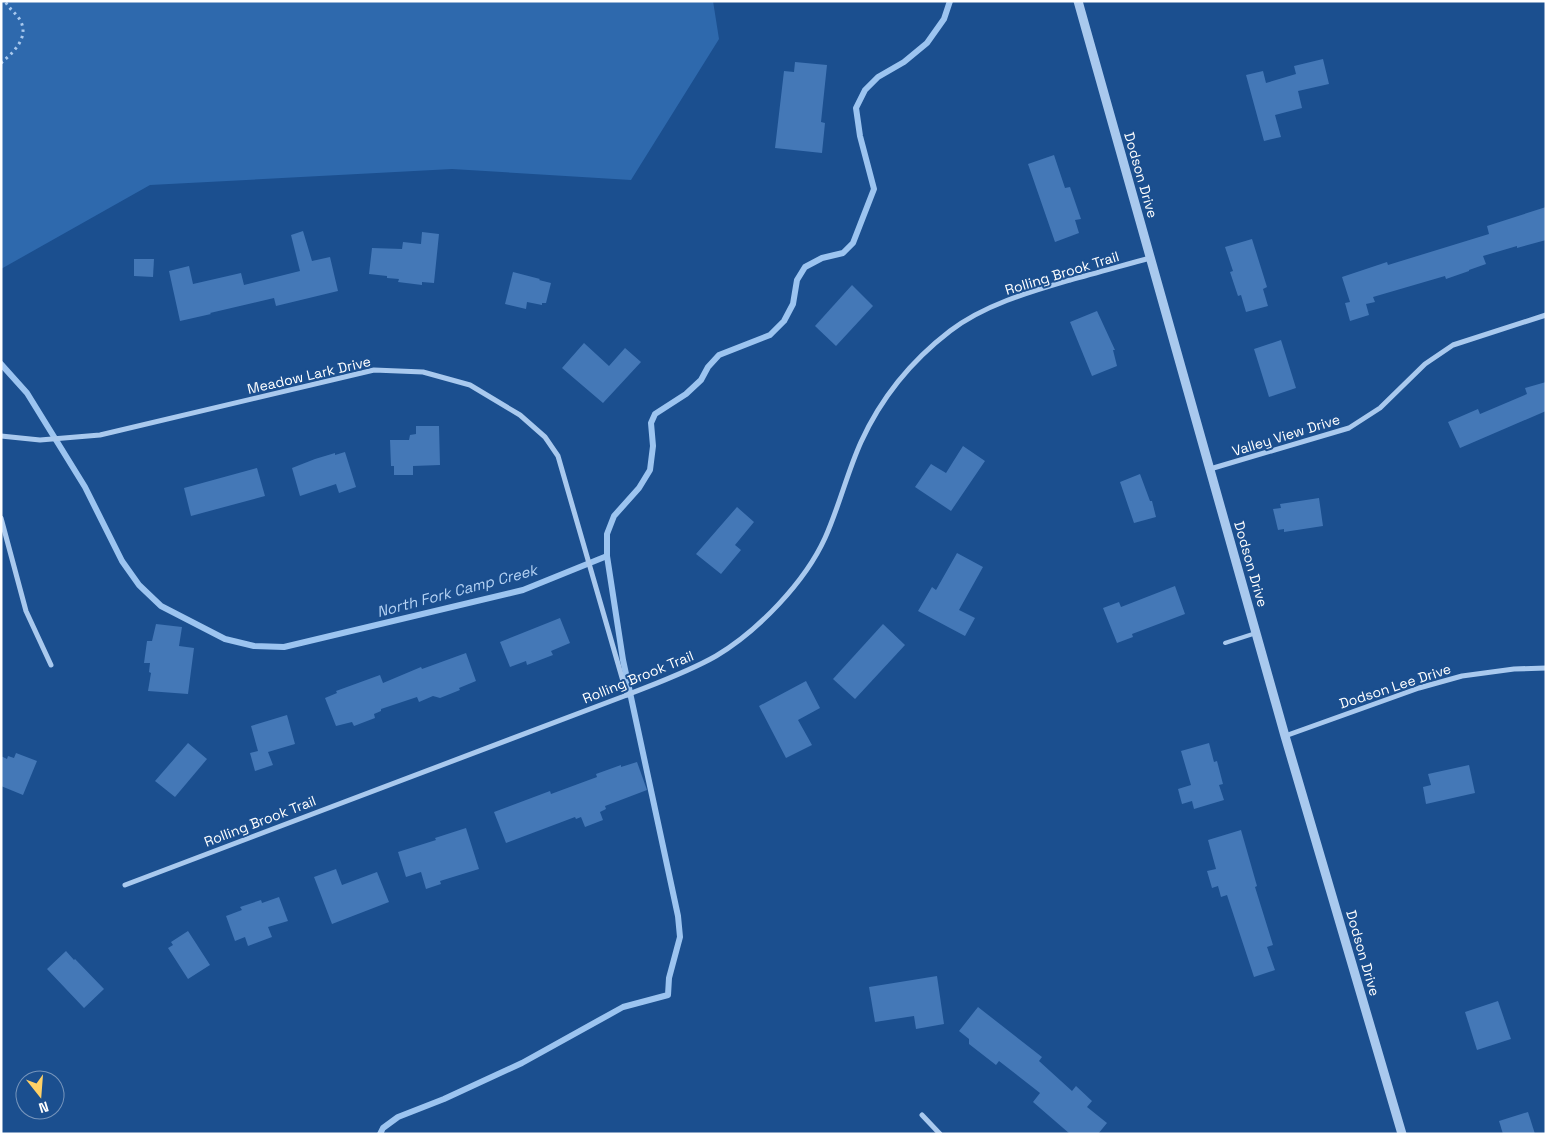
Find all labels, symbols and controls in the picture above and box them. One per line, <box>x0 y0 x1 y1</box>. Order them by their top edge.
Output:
street label: Dodson Drive <box>1120 130 1162 220</box>
street label: Rolling Brook Trail <box>1003 247 1121 299</box>
street label: Meadow Lark Drive <box>245 352 373 398</box>
street label: Valley View Drive <box>1230 410 1342 460</box>
street label: Dodson Drive <box>1230 519 1272 609</box>
water label: North Fork Camp Creek <box>375 559 541 621</box>
street label: Rolling Brook Trail <box>580 646 696 708</box>
street label: Dodson Lee Drive <box>1337 659 1453 713</box>
street label: Rolling Brook Trail <box>201 791 319 851</box>
street label: Dodson Drive <box>1342 908 1384 998</box>
north arrow <box>15 1070 65 1120</box>
text: N <box>37 1097 51 1117</box>

